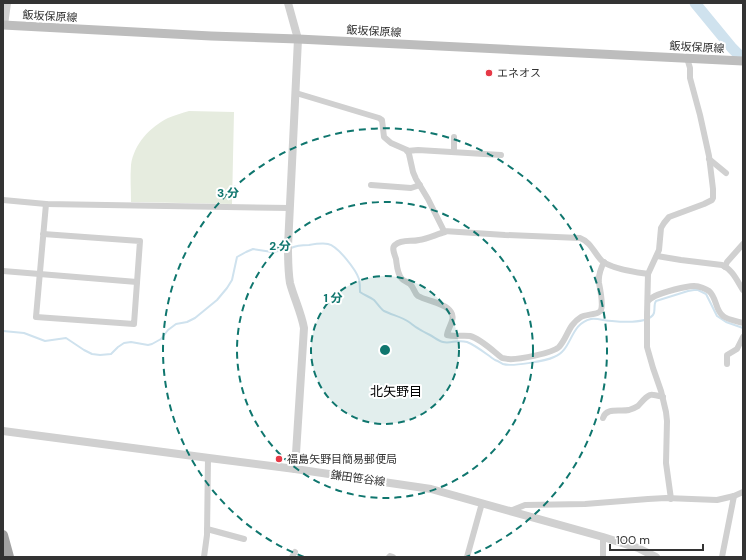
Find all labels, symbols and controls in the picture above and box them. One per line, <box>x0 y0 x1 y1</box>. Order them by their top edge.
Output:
street label: 飯坂保原線 <box>22 8 78 24</box>
street label: 飯坂保原線 <box>346 23 402 39</box>
street label: 飯坂保原線 <box>669 39 725 55</box>
place label: エネオス <box>497 66 541 80</box>
marker: エネオス <box>484 68 494 78</box>
text: 3 分 <box>217 185 239 201</box>
text: 2 分 <box>269 238 291 254</box>
text: 1 分 <box>323 290 343 306</box>
centre of rings <box>378 343 392 357</box>
district label: 北矢野目 <box>370 383 422 400</box>
place label: 福島矢野目簡易郵便局 <box>287 452 397 466</box>
marker: 福島矢野目簡易郵便局 <box>274 454 284 464</box>
street label: 鎌田笹谷線 <box>330 467 386 489</box>
scale bar <box>610 526 703 552</box>
text: 100 m <box>616 532 650 548</box>

